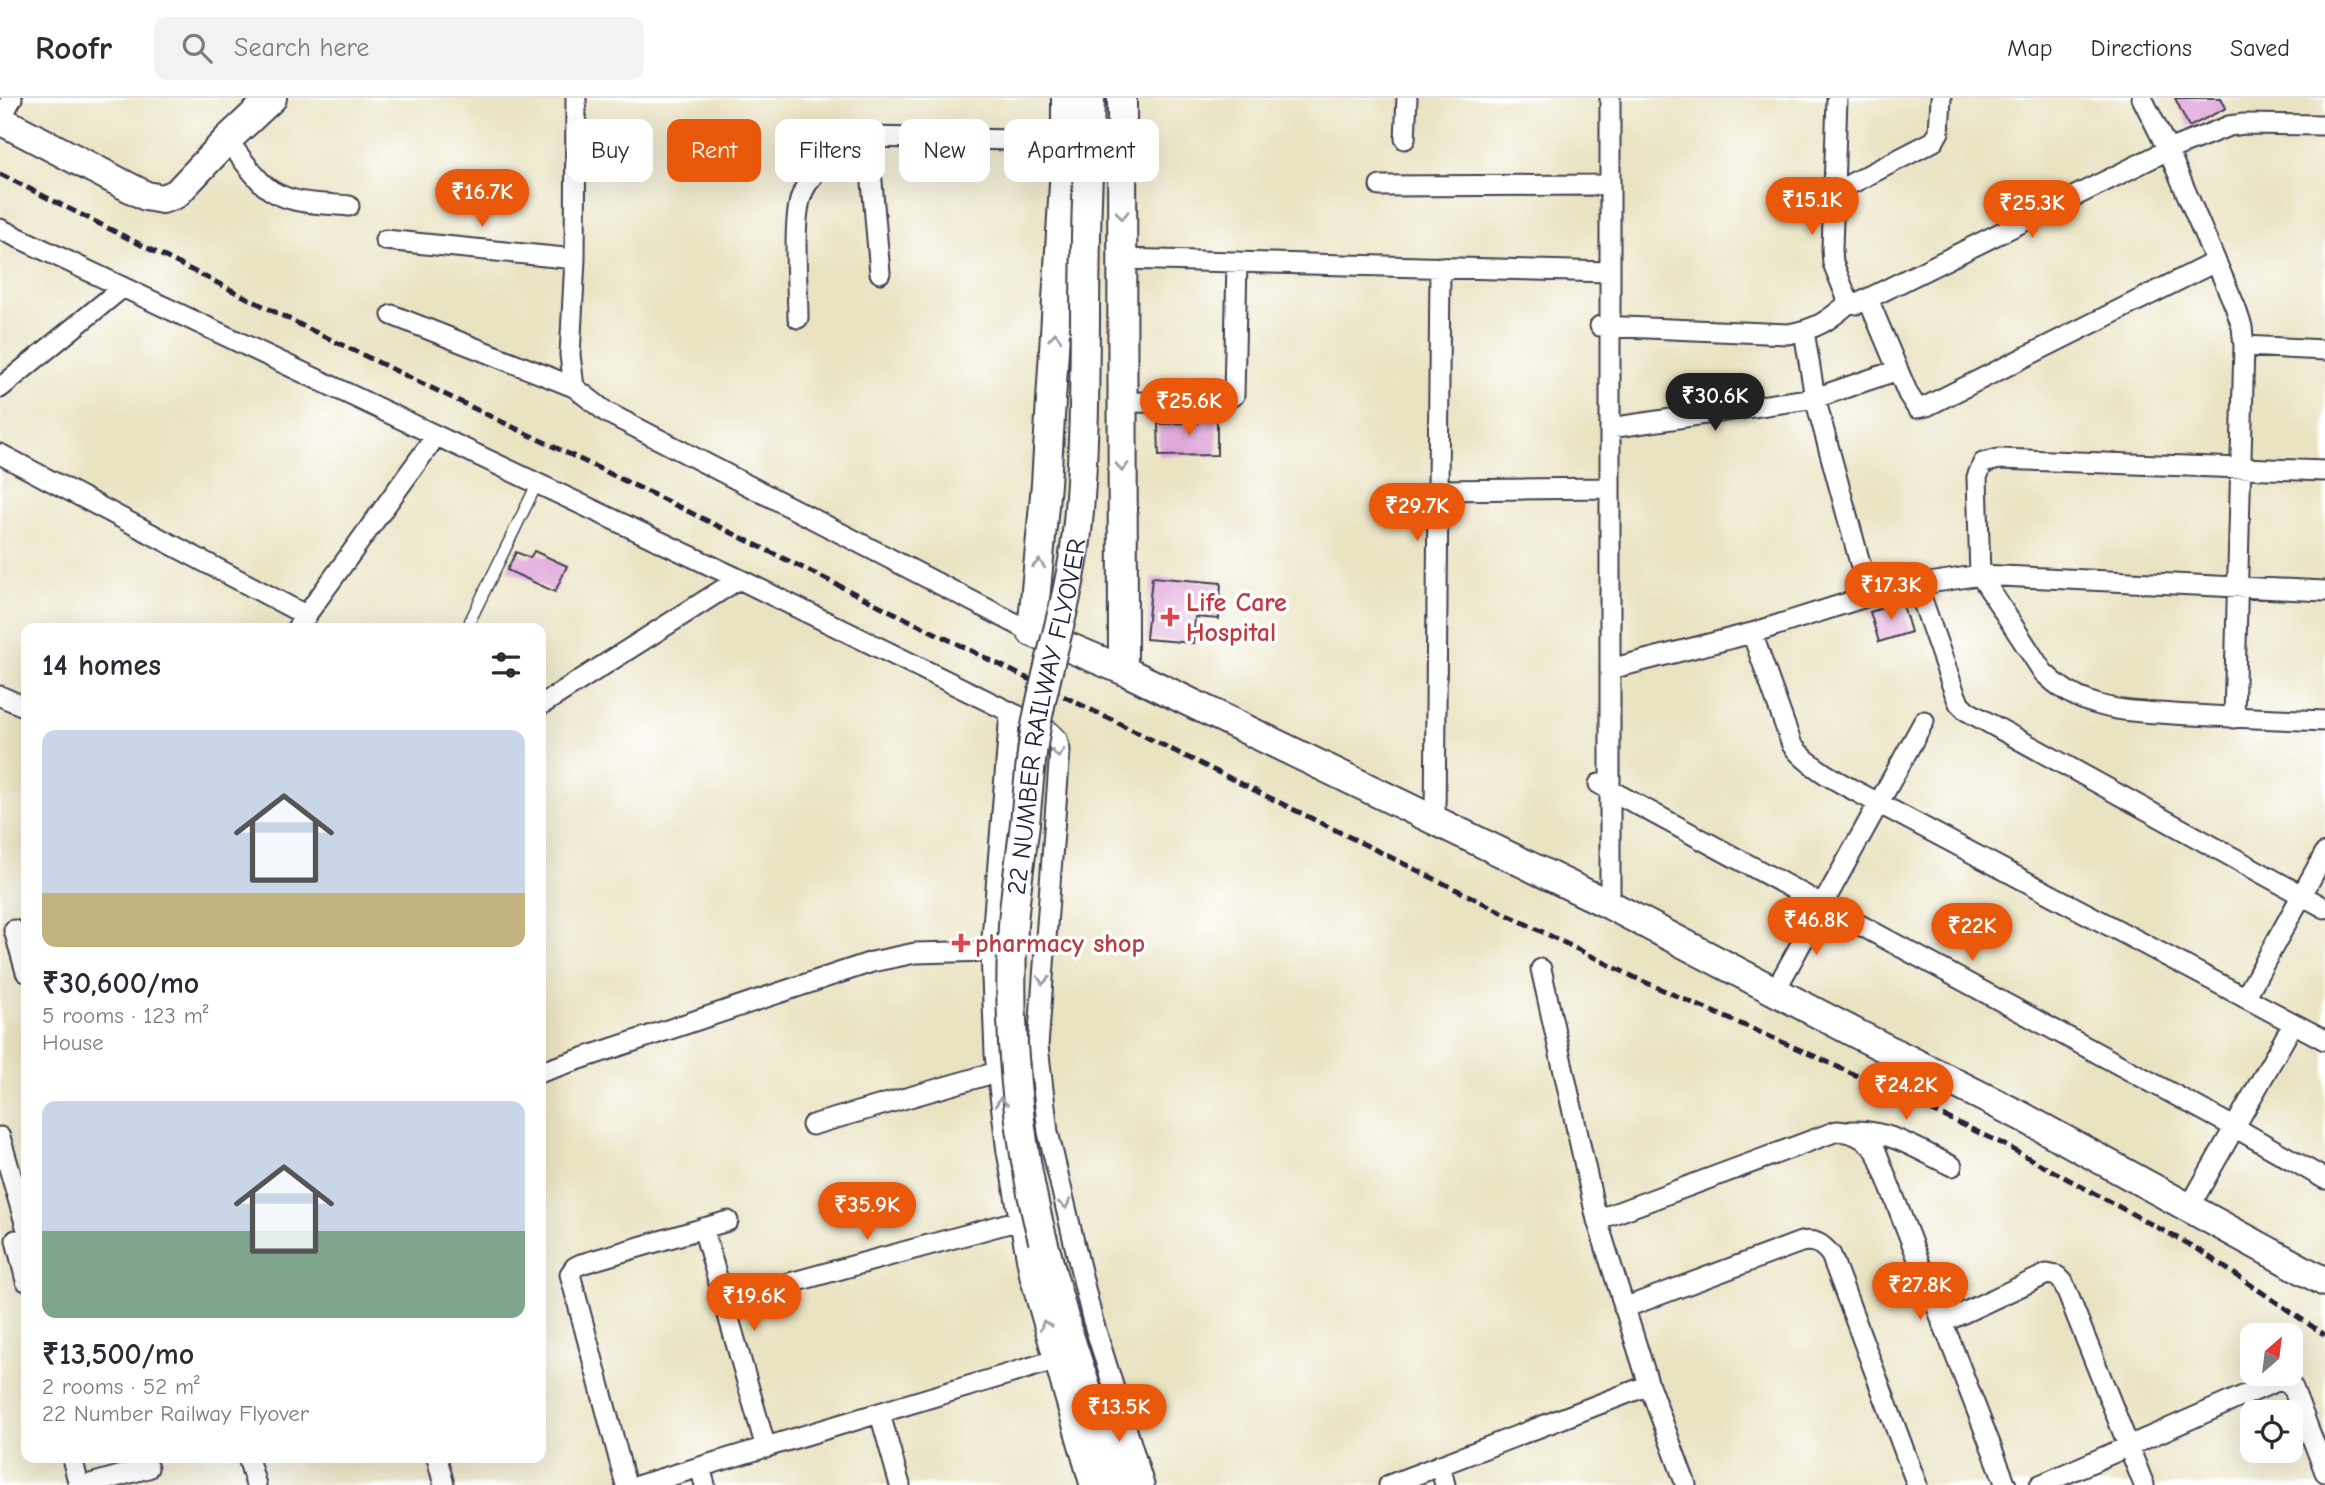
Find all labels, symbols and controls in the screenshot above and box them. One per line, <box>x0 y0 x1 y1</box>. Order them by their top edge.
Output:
search box <box>154 17 644 80</box>
text: Roofr <box>35 29 112 67</box>
icon: search <box>178 29 216 67</box>
text: Search here <box>234 33 369 63</box>
text: Map <box>2007 34 2053 62</box>
text: Directions <box>2091 34 2192 62</box>
text: Saved <box>2230 34 2290 62</box>
chip: Buy <box>567 119 653 182</box>
chip: Rent <box>667 119 761 182</box>
chip: Filters <box>775 119 885 182</box>
chip: New <box>899 119 990 182</box>
chip: Apartment <box>1004 119 1159 182</box>
pin: ₹16.7K <box>425 170 539 229</box>
text: ₹16.7K <box>451 178 513 205</box>
pin: ₹15.1K <box>1755 178 1869 237</box>
pin: ₹25.3K <box>1975 180 2089 240</box>
text: ₹15.1K <box>1782 186 1842 213</box>
text: ₹25.3K <box>1999 189 2065 216</box>
one-way arrow <box>1114 210 1130 221</box>
one-way arrow <box>1047 331 1062 342</box>
pin: ₹30.6K <box>1658 374 1772 433</box>
pin: ₹25.6K <box>1132 378 1246 438</box>
text: ₹30.6K <box>1682 382 1748 409</box>
text: ₹25.6K <box>1156 387 1222 414</box>
one-way arrow <box>1114 462 1130 473</box>
pin: ₹29.7K <box>1360 484 1474 543</box>
text: ₹29.7K <box>1385 492 1449 519</box>
street label: 22 NUMBER RAILWAY FLYOVER <box>1002 537 1092 896</box>
one-way arrow <box>1031 558 1046 569</box>
pin: ₹17.3K <box>1834 562 1948 622</box>
text: ₹17.3K <box>1861 571 1922 598</box>
place label: Life Care Hospital <box>1186 588 1287 648</box>
marker: Life Care Hospital <box>1160 607 1180 627</box>
icon: filters <box>487 646 525 684</box>
text: 14 homes <box>42 648 161 683</box>
one-way arrow <box>1051 748 1066 759</box>
icon: home <box>221 775 347 901</box>
pin: ₹46.8K <box>1759 898 1873 957</box>
pin: ₹22K <box>1931 904 2013 963</box>
text: ₹46.8K <box>1784 906 1848 933</box>
text: ₹22K <box>1947 912 1997 939</box>
place label: pharmacy shop <box>975 929 1145 959</box>
marker: pharmacy shop <box>953 935 969 951</box>
text: ₹30,600/mo <box>42 966 199 1001</box>
one-way arrow <box>1036 974 1051 985</box>
text: 5 rooms · 123 m² <box>42 1002 208 1029</box>
text: House <box>42 1029 104 1056</box>
pin: ₹24.2K <box>1849 1062 1963 1122</box>
text: ₹24.2K <box>1874 1071 1938 1098</box>
one-way arrow <box>993 1096 1008 1108</box>
icon: home <box>221 1146 347 1272</box>
pin: ₹35.9K <box>810 1182 924 1242</box>
text: ₹35.9K <box>834 1191 900 1218</box>
one-way arrow <box>1057 1198 1072 1210</box>
pin: ₹27.8K <box>1863 1262 1977 1322</box>
text: ₹27.8K <box>1888 1271 1952 1298</box>
pin: ₹19.6K <box>697 1274 811 1333</box>
text: ₹19.6K <box>722 1282 786 1309</box>
one-way arrow <box>1038 1319 1053 1331</box>
north arrow <box>2240 1323 2303 1386</box>
map controls <box>2240 1323 2303 1463</box>
text: ₹13,500/mo <box>42 1337 194 1372</box>
text: 2 rooms · 52 m² <box>42 1373 200 1400</box>
pin: ₹13.5K <box>1062 1384 1176 1444</box>
text: ₹13.5K <box>1088 1393 1150 1420</box>
text: 22 Number Railway Flyover <box>42 1400 309 1427</box>
button: locate <box>2240 1400 2303 1463</box>

